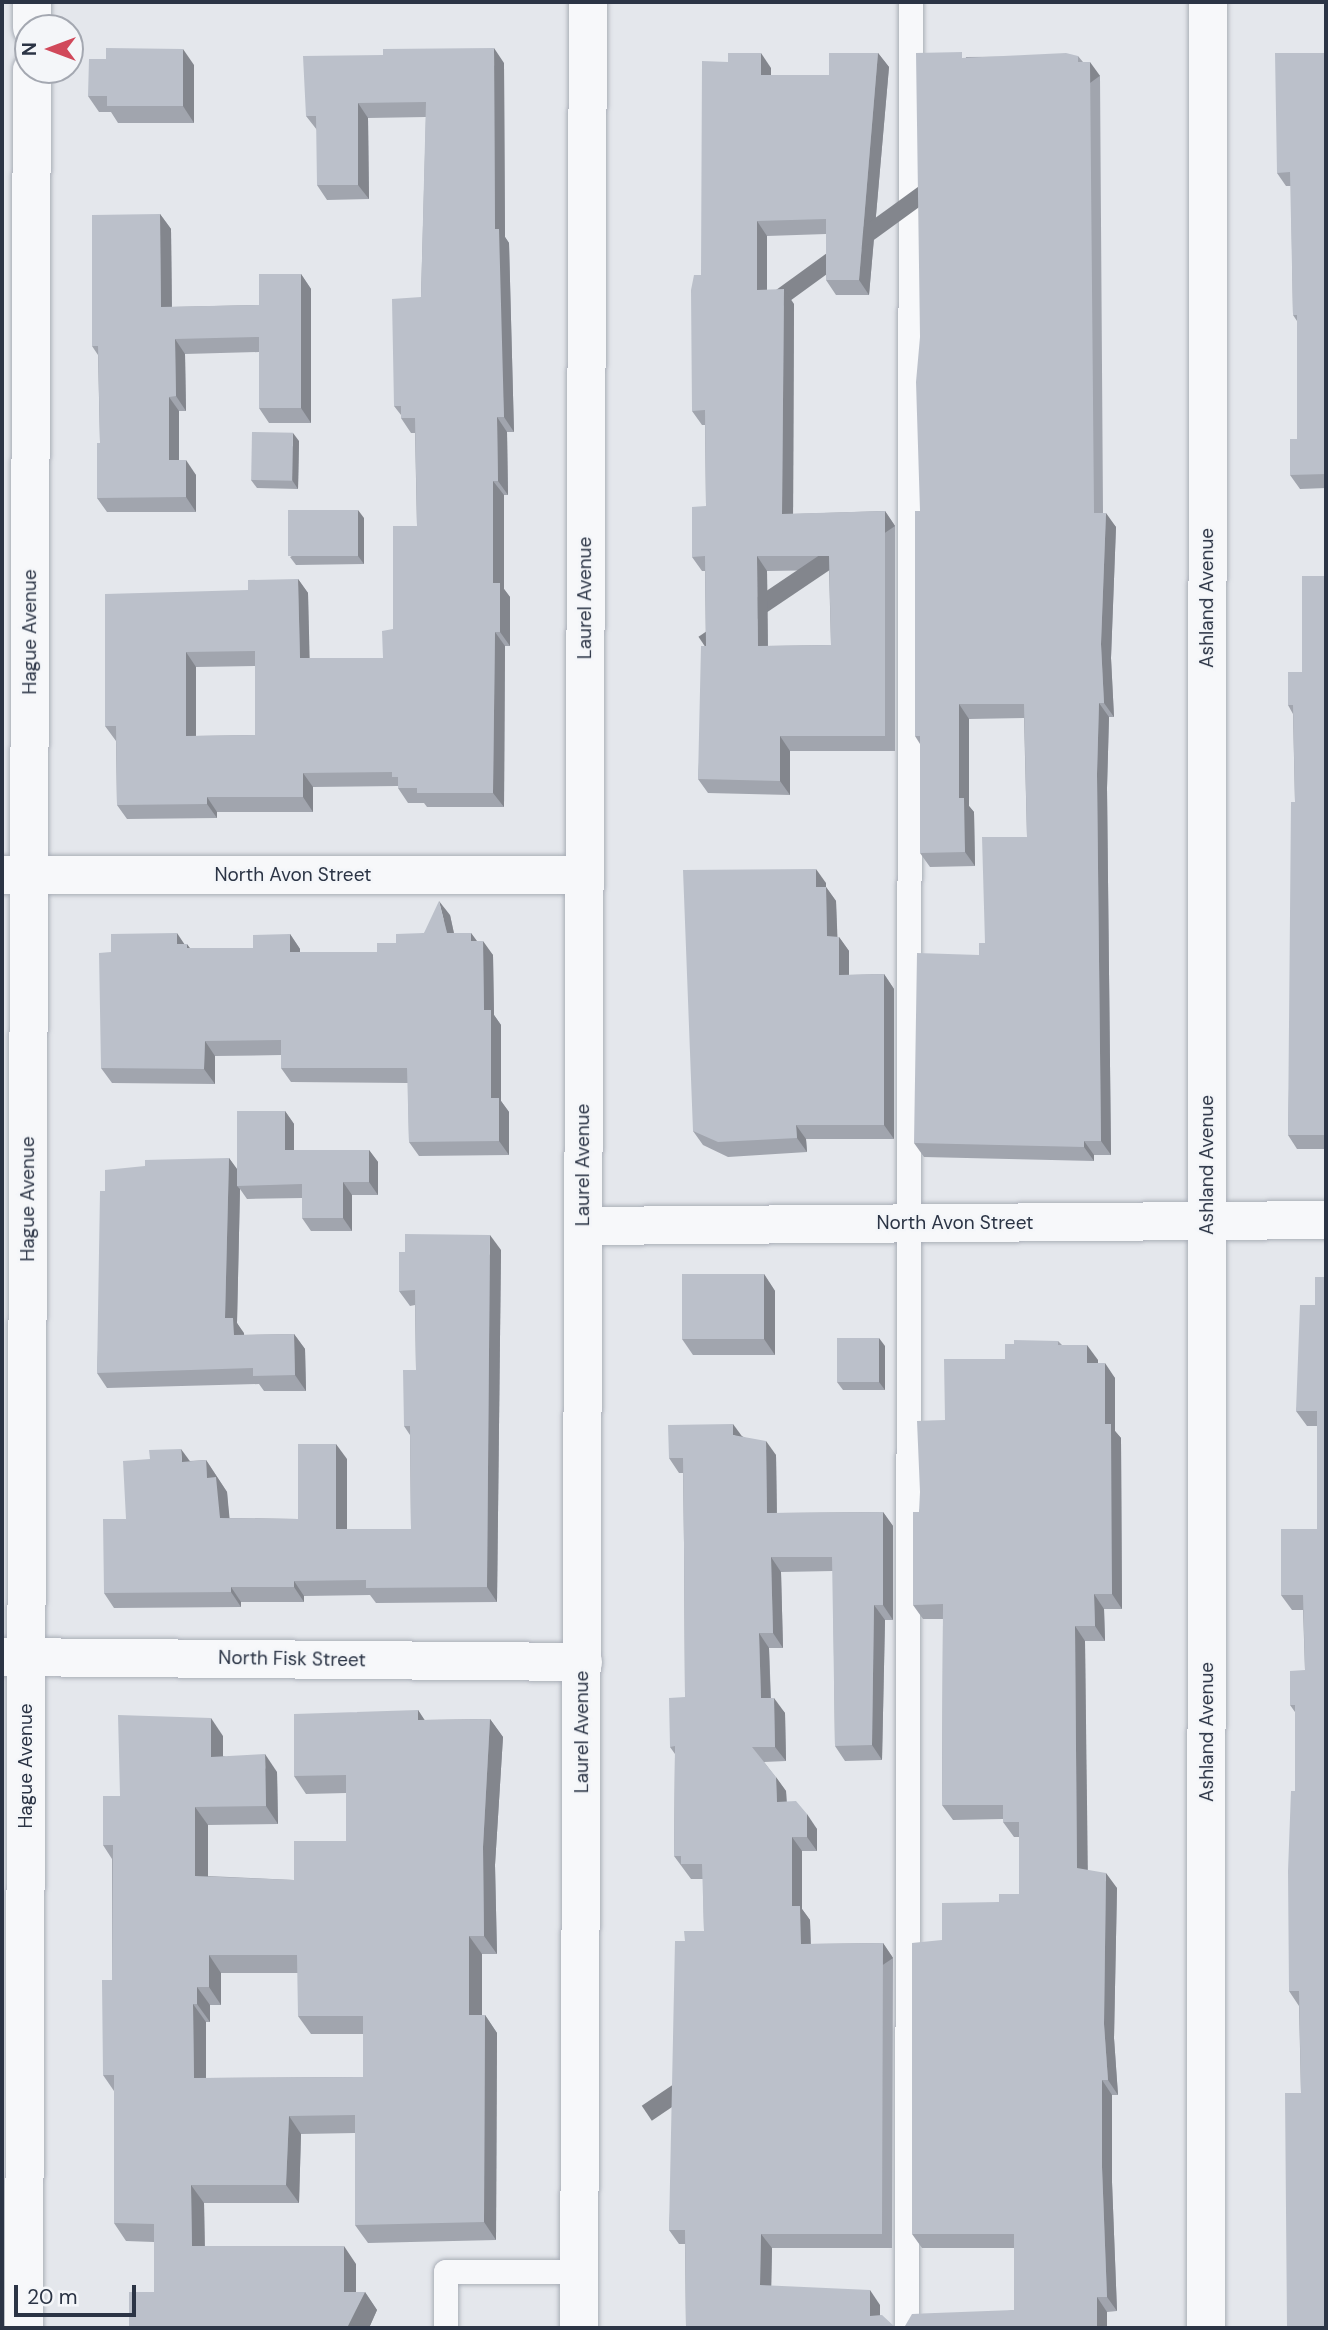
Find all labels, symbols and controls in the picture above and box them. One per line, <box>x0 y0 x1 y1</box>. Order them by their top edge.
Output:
north arrow <box>14 14 84 84</box>
text: N <box>17 42 42 56</box>
street label: Ashland Avenue <box>1196 528 1218 668</box>
street label: Laurel Avenue <box>574 537 596 659</box>
street label: Hague Avenue <box>19 569 41 695</box>
street label: North Avon Street <box>214 864 372 886</box>
street label: Ashland Avenue <box>1196 1095 1218 1235</box>
street label: Laurel Avenue <box>572 1104 594 1226</box>
street label: Hague Avenue <box>17 1136 39 1262</box>
street label: North Avon Street <box>876 1212 1034 1234</box>
street label: North Fisk Street <box>218 1646 366 1672</box>
street label: Ashland Avenue <box>1196 1662 1218 1802</box>
street label: Laurel Avenue <box>571 1671 593 1793</box>
street label: Hague Avenue <box>15 1703 37 1829</box>
scale bar <box>18 2270 140 2314</box>
text: 20 m <box>27 2283 78 2311</box>

